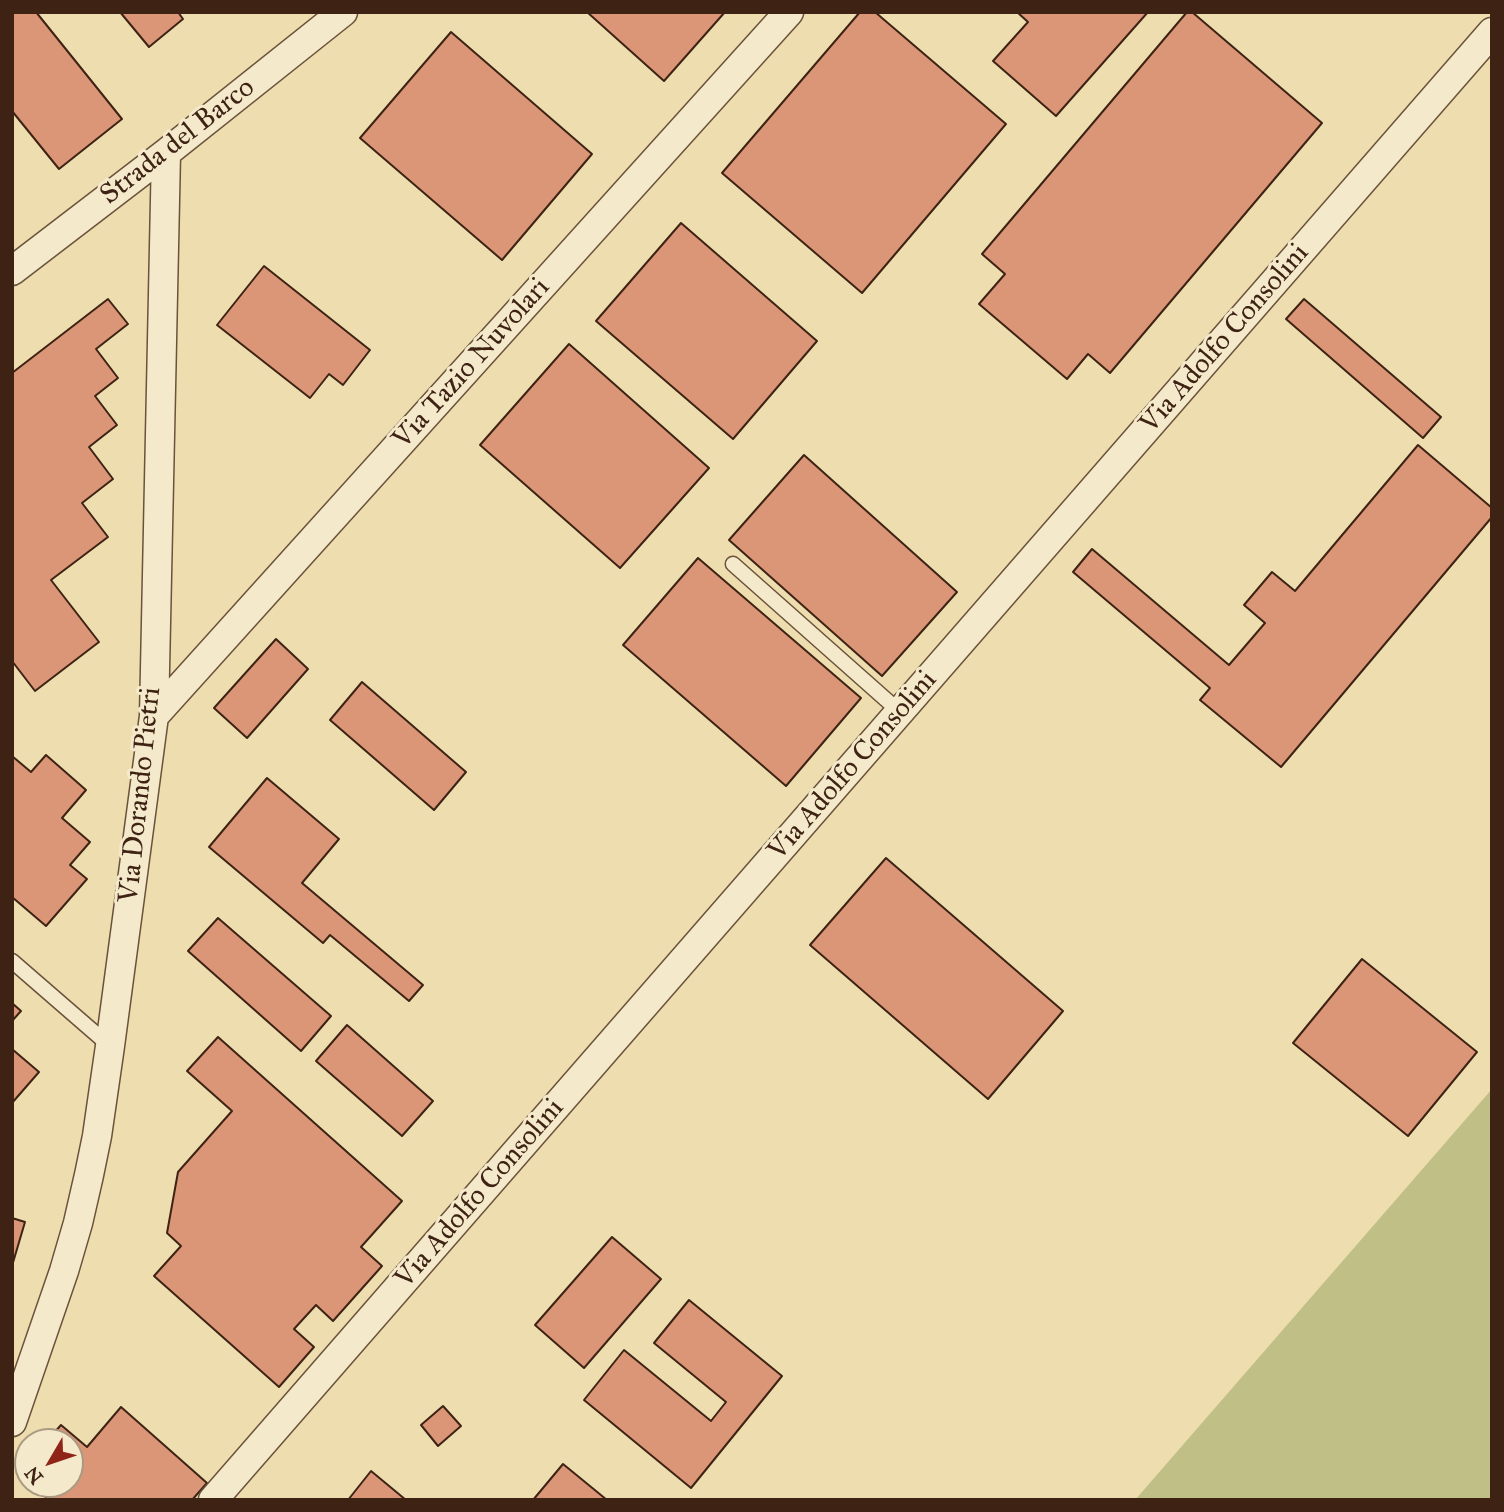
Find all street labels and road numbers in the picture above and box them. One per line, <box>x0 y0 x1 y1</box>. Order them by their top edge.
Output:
street label: Strada del Barco <box>94 71 262 213</box>
street label: Via Adolfo Consolini <box>1134 237 1316 441</box>
street label: Via Tazio Nuvolari <box>386 272 558 456</box>
street label: Via Adolfo Consolini <box>762 664 944 868</box>
street label: Via Dorando Pietri <box>113 686 169 904</box>
street label: Via Adolfo Consolini <box>389 1092 571 1296</box>

